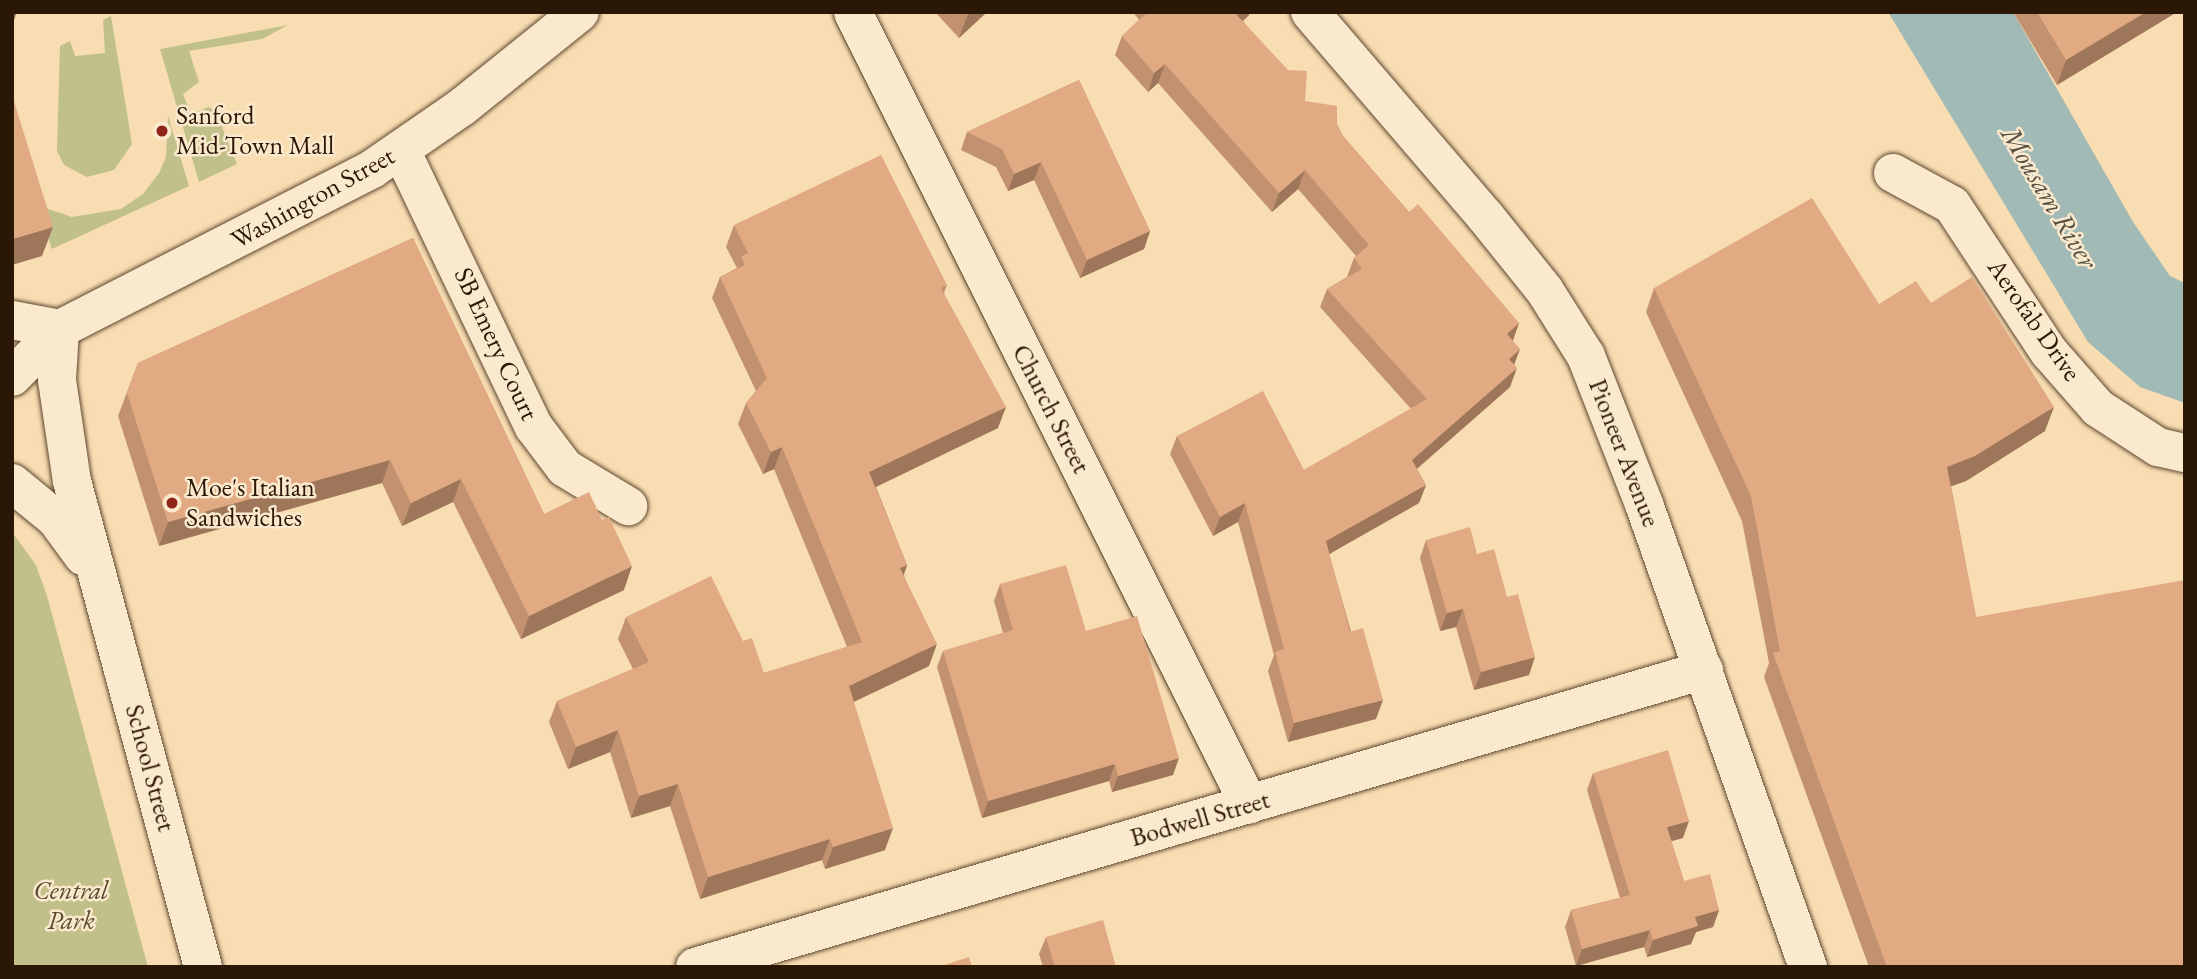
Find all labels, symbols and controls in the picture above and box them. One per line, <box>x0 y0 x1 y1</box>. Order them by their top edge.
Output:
place label: Sanford Mid-Town Mall <box>176 100 334 162</box>
water label: Mousam River <box>1994 120 2106 274</box>
marker: Sanford Mid-Town Mall <box>154 123 170 139</box>
street label: Washington Street <box>226 140 400 256</box>
street label: Aerofab Drive <box>1981 253 2087 387</box>
street label: SB Emery Court <box>447 263 545 425</box>
street label: Church Street <box>1005 339 1097 479</box>
street label: Pioneer Avenue <box>1582 375 1666 531</box>
place label: Moe's Italian Sandwiches <box>186 472 315 534</box>
marker: Moe's Italian Sandwiches <box>164 495 180 511</box>
street label: School Street <box>118 701 182 835</box>
street label: Bodwell Street <box>1127 784 1273 854</box>
park label: Central Park <box>33 875 109 936</box>

